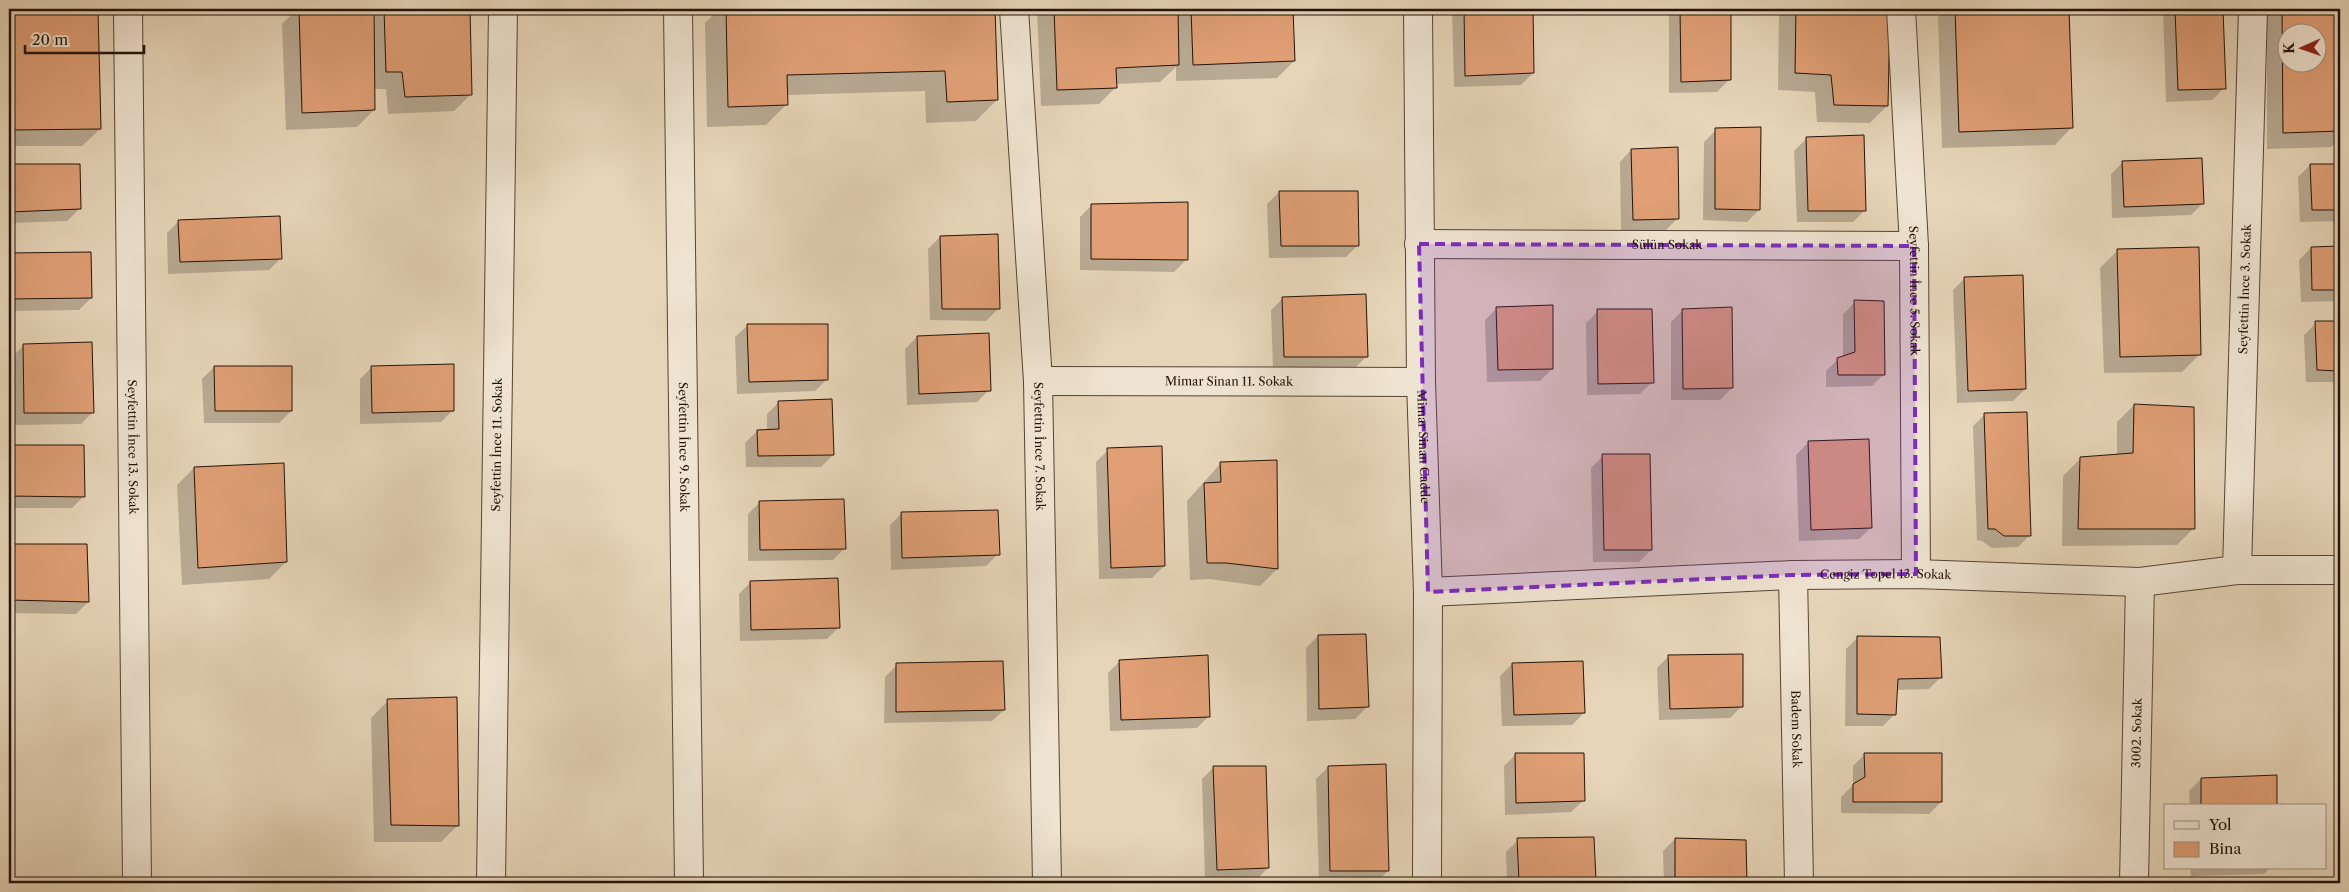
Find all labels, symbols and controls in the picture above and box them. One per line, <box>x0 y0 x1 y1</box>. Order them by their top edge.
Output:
scale bar <box>25 22 144 54</box>
north arrow <box>2276 22 2326 72</box>
text: 20 m <box>32 30 68 49</box>
text: K <box>2280 42 2298 54</box>
street label: Seyfettin İnce 3. Sokak <box>2235 223 2254 354</box>
street label: Seyfettin İnce 5. Sokak <box>1906 225 1923 357</box>
street label: Sülün Sokak <box>1632 237 1703 252</box>
street label: Mimar Sinan 11. Sokak <box>1165 373 1294 389</box>
street label: Seyfettin İnce 11. Sokak <box>488 377 505 512</box>
street label: Seyfettin İnce 13. Sokak <box>125 379 141 516</box>
street label: Seyfettin İnce 9. Sokak <box>676 382 692 513</box>
street label: Seyfettin İnce 7. Sokak <box>1031 382 1048 512</box>
street label: Mimar Sinan Cadde <box>1414 390 1433 504</box>
street label: Cengiz Topel 13. Sokak <box>1820 566 1953 582</box>
street label: Badem Sokak <box>1788 690 1805 769</box>
street label: 3002. Sokak <box>2128 697 2145 768</box>
legend <box>2164 804 2326 870</box>
text: Yol <box>2208 815 2232 834</box>
text: Bina <box>2209 839 2241 858</box>

